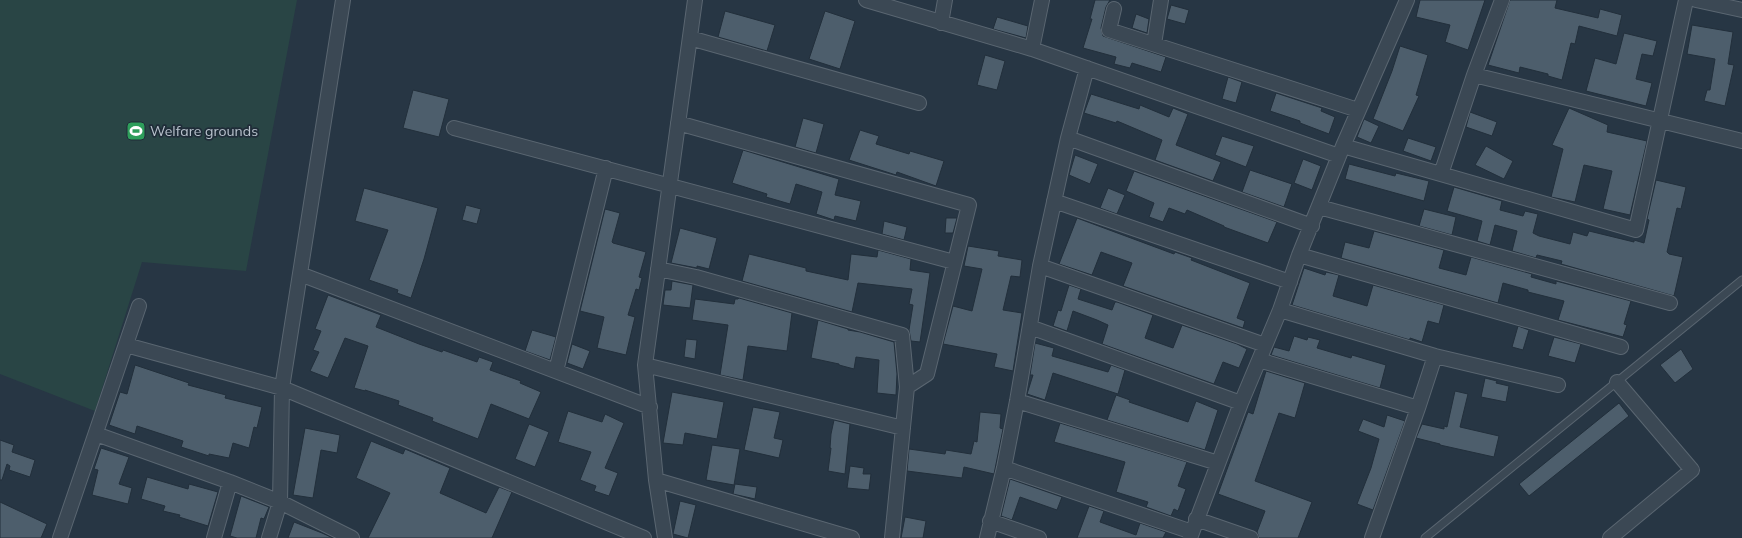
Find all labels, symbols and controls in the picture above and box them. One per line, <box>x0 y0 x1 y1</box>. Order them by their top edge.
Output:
sports icon: Welfare grounds <box>125 120 147 142</box>
place label: Welfare grounds <box>150 122 258 140</box>

